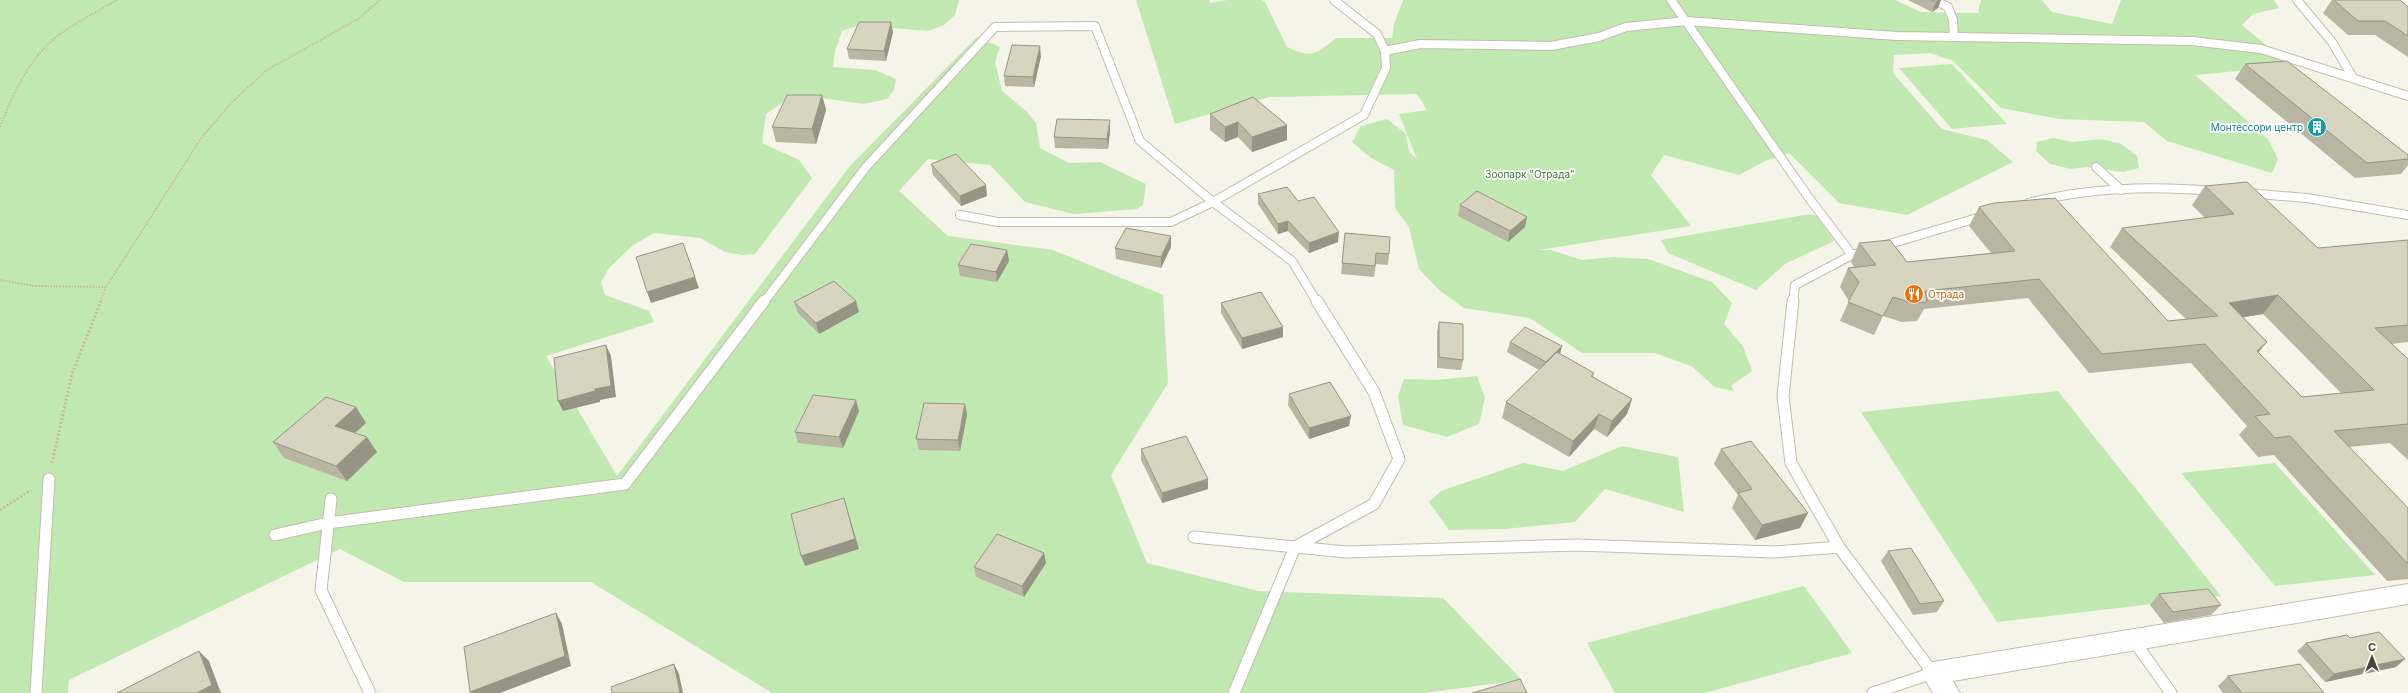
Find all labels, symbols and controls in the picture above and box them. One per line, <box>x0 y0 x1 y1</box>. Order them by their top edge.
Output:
building icon: Монтессори центр <box>2306 116 2328 138</box>
place label: Монтессори центр <box>2211 121 2303 133</box>
park label: Зоопарк "Отрада" <box>1485 168 1575 180</box>
restaurant icon: Отрада <box>1903 283 1925 305</box>
place label: Отрада <box>1928 288 1964 300</box>
north arrow <box>2352 637 2392 677</box>
text: С <box>2368 640 2376 654</box>

